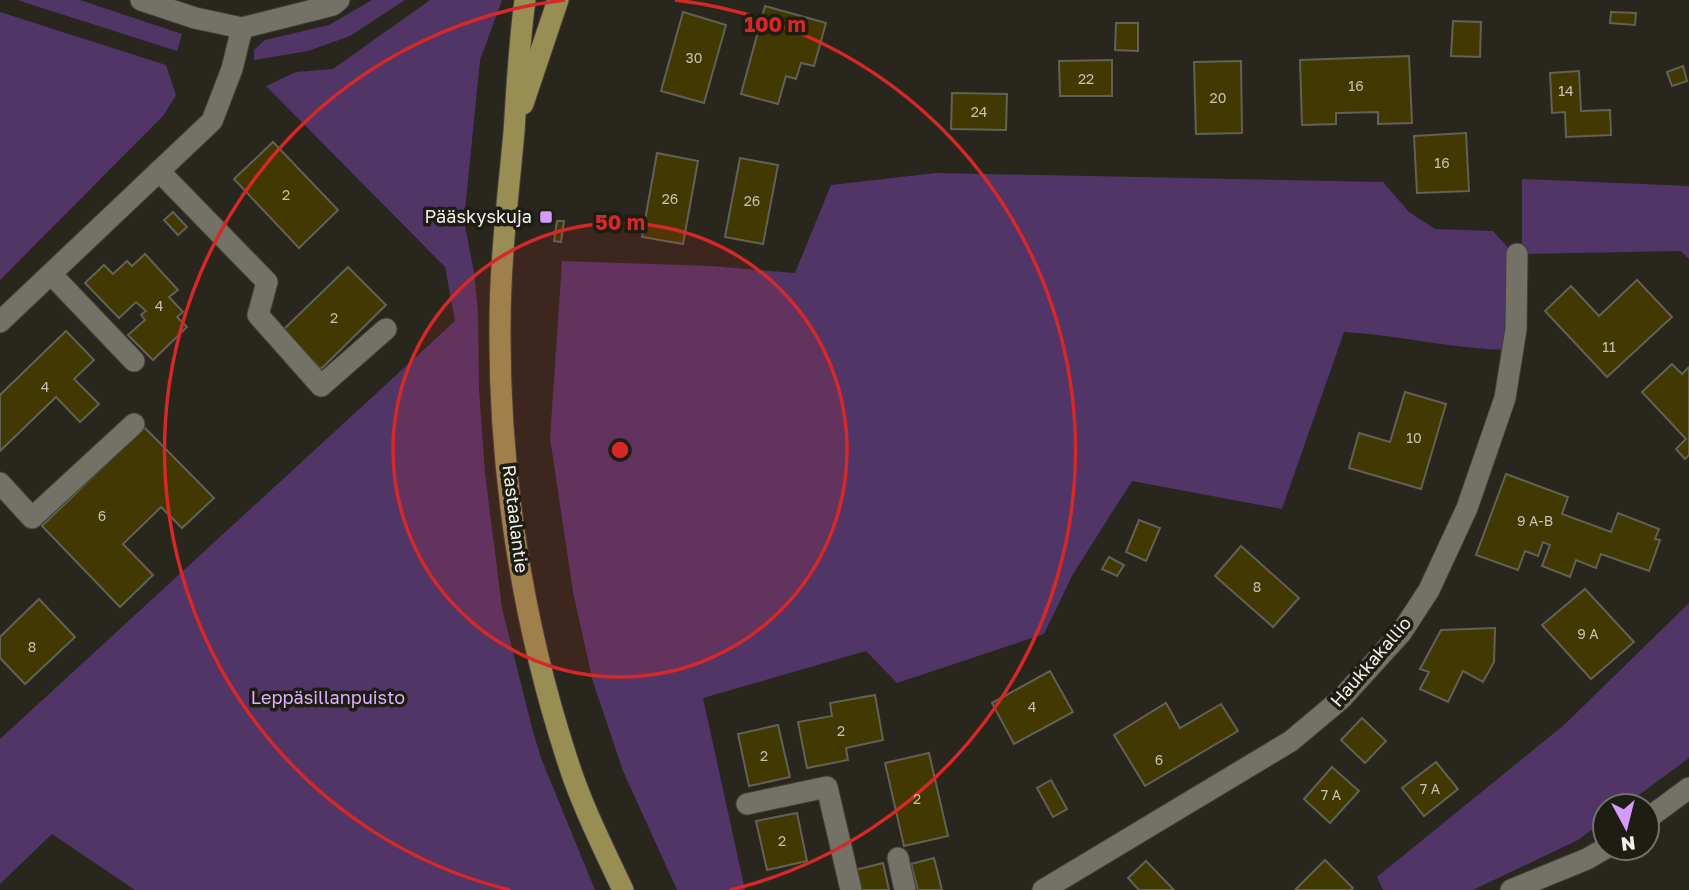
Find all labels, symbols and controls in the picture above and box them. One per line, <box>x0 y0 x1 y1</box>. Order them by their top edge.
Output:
text: 100 m <box>744 11 806 37</box>
house number: 30 <box>686 49 702 66</box>
house number: 22 <box>1078 70 1094 87</box>
house number: 16 <box>1348 77 1364 94</box>
house number: 14 <box>1558 82 1574 99</box>
house number: 20 <box>1210 89 1226 106</box>
house number: 24 <box>971 103 987 120</box>
house number: 16 <box>1434 154 1450 171</box>
house number: 2 <box>282 186 290 203</box>
house number: 26 <box>662 190 678 207</box>
house number: 26 <box>744 192 760 209</box>
place label: Pääskyskuja <box>424 205 532 227</box>
marker: Pääskyskuja <box>538 209 554 225</box>
text: 50 m <box>595 209 645 235</box>
house number: 4 <box>155 297 163 314</box>
house number: 2 <box>330 309 338 326</box>
house number: 11 <box>1602 338 1616 355</box>
house number: 4 <box>41 378 49 395</box>
house number: 10 <box>1406 429 1422 446</box>
centre of rings <box>608 438 632 462</box>
street label: Rastaalantie <box>498 464 534 574</box>
house number: 6 <box>98 507 106 524</box>
house number: 9 A-B <box>1517 512 1553 529</box>
house number: 8 <box>1253 578 1261 595</box>
street label: Haukkakallio <box>1325 612 1415 711</box>
house number: 9 A <box>1577 625 1599 642</box>
house number: 8 <box>28 638 36 655</box>
park label: Leppäsillanpuisto <box>251 686 405 708</box>
house number: 4 <box>1028 698 1036 715</box>
house number: 2 <box>837 722 845 739</box>
house number: 2 <box>760 747 768 764</box>
house number: 6 <box>1155 751 1163 768</box>
house number: 7 A <box>1420 780 1441 797</box>
house number: 7 A <box>1321 786 1342 803</box>
house number: 2 <box>913 790 921 807</box>
north arrow <box>1591 792 1661 862</box>
house number: 2 <box>778 832 786 849</box>
text: N <box>1620 832 1637 857</box>

